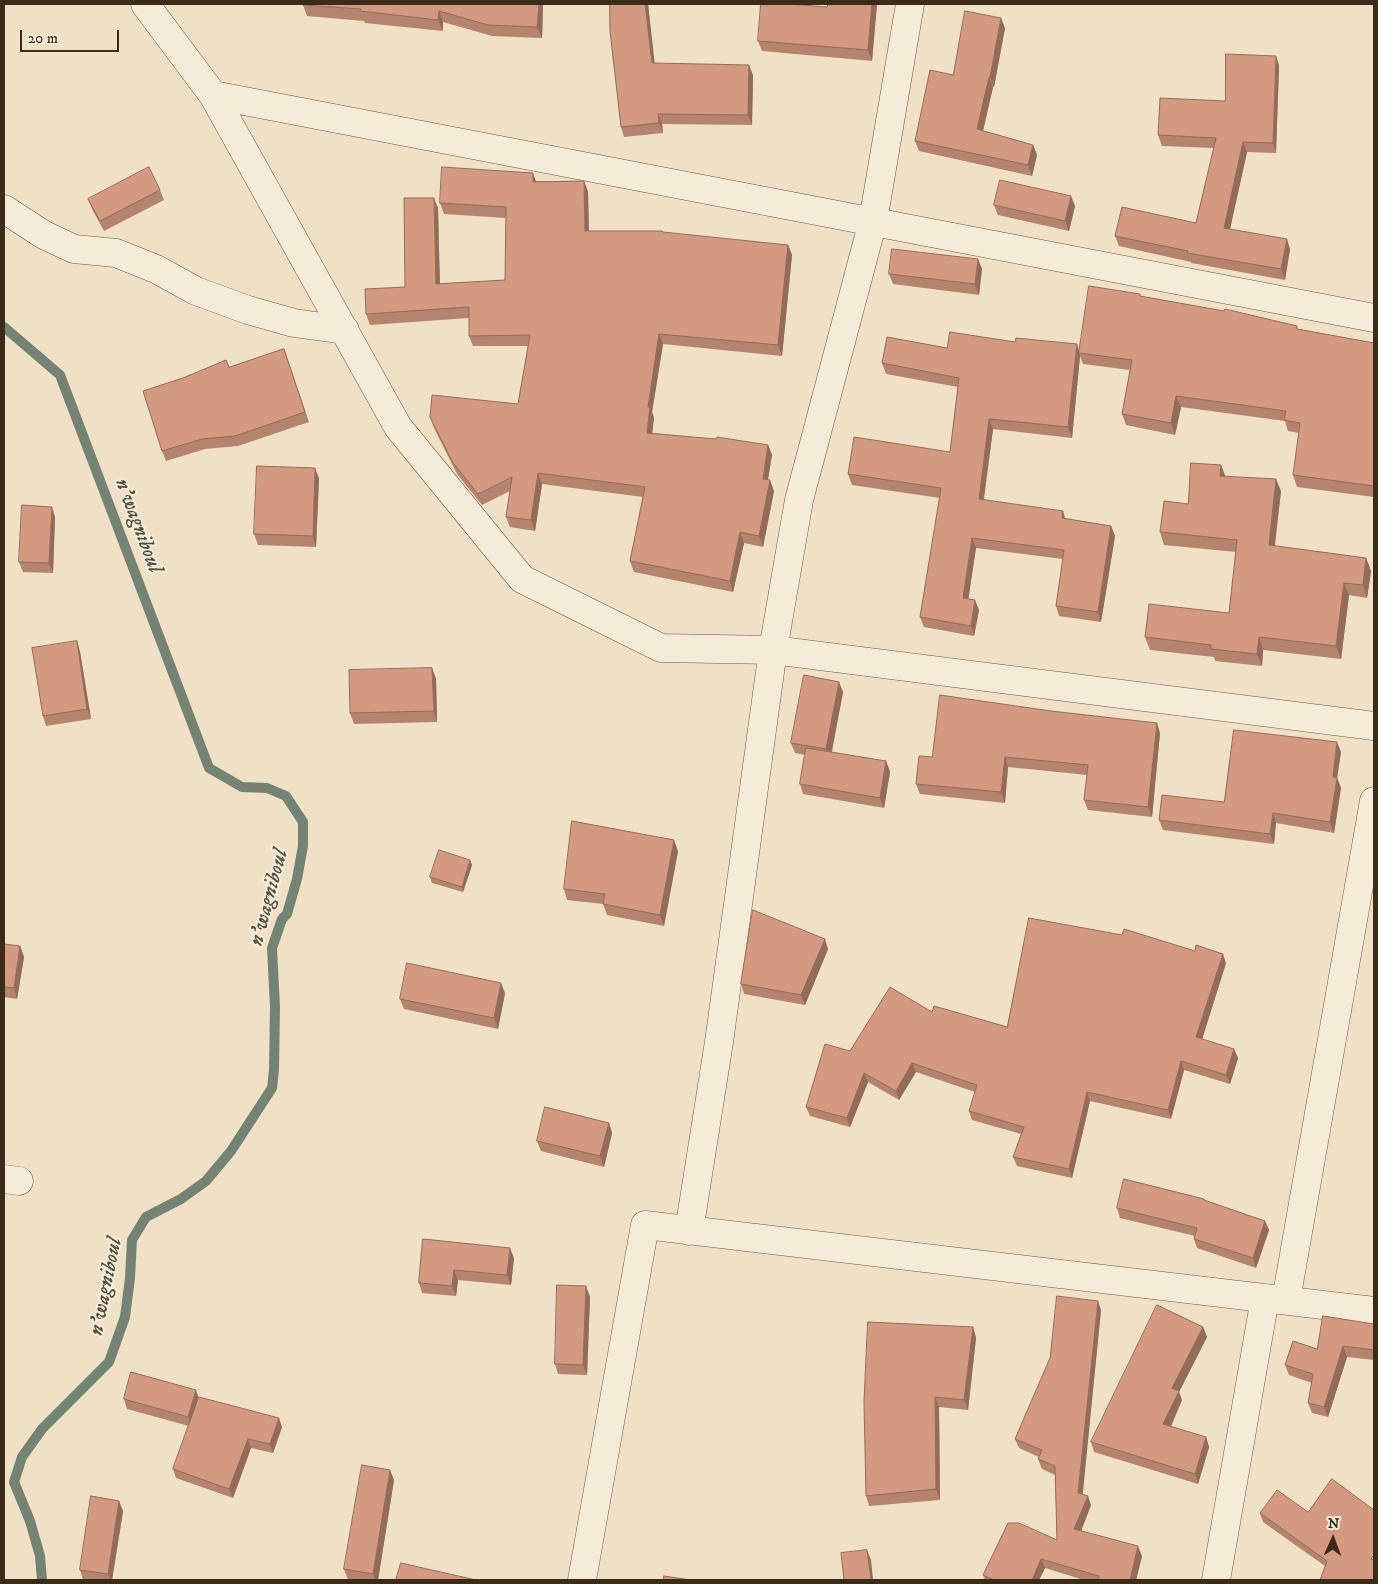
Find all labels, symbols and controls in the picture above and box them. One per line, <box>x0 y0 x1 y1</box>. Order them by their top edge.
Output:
scale bar <box>22 20 121 52</box>
text: 20 m <box>28 29 58 48</box>
water label: n'wagniboul <box>107 475 167 577</box>
water label: n'wagniboul <box>245 847 295 949</box>
water label: n'wagniboul <box>85 1236 129 1338</box>
north arrow <box>1308 1514 1358 1564</box>
text: N <box>1327 1515 1340 1533</box>

